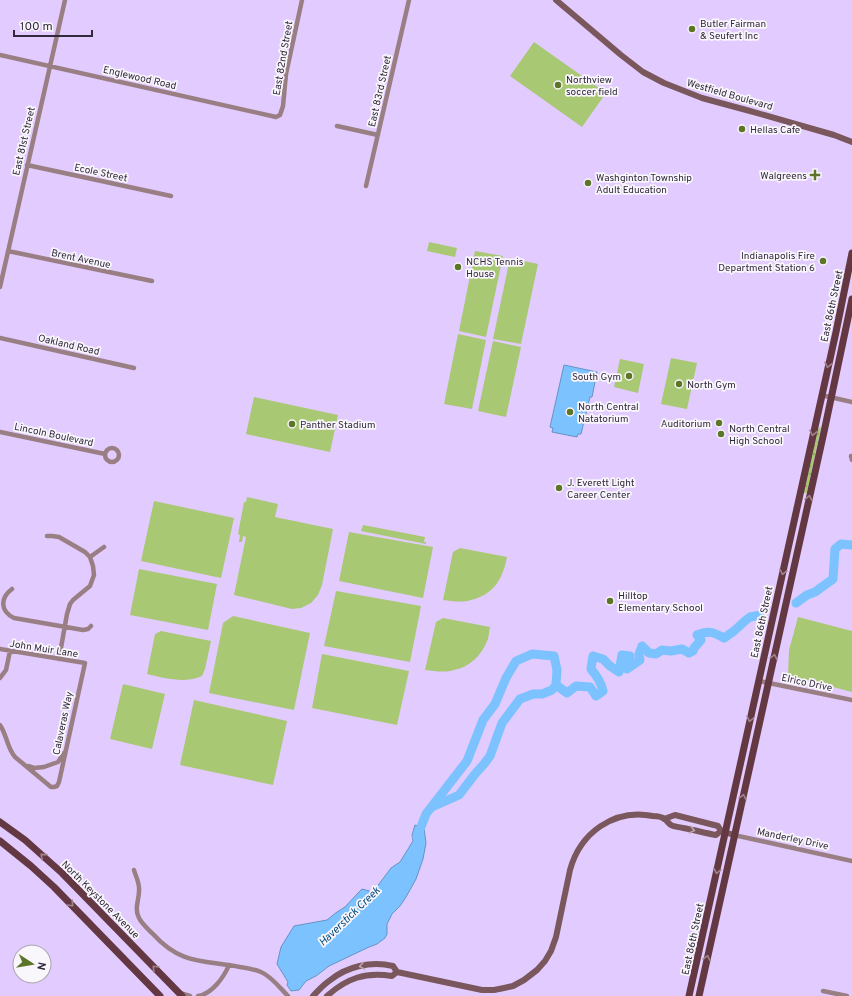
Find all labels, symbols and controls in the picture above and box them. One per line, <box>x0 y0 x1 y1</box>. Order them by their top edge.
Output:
scale bar <box>14 12 92 38</box>
place label: Butler Fairman & Seufert Inc <box>700 18 766 43</box>
text: 100 m <box>20 19 53 35</box>
street label: East 82nd Street <box>271 20 296 96</box>
marker: Butler Fairman & Seufert Inc <box>687 24 697 34</box>
street label: East 83rd Street <box>366 54 395 128</box>
street label: Englewood Road <box>102 64 178 93</box>
place label: Northview soccer field <box>566 74 618 99</box>
street label: Westfield Boulevard <box>685 77 774 114</box>
marker: Northview soccer field <box>553 80 563 90</box>
street label: East 81st Street <box>10 106 39 177</box>
marker: Hellas Cafe <box>737 124 747 134</box>
place label: Hellas Cafe <box>750 124 800 137</box>
street label: Ecole Street <box>73 161 129 186</box>
place label: Walgreens <box>760 170 807 183</box>
marker: Walgreens <box>810 170 820 180</box>
place label: Washginton Township Adult Education <box>596 172 692 197</box>
marker: Washginton Township Adult Education <box>583 178 593 188</box>
street label: Brent Avenue <box>50 247 112 272</box>
place label: Indianapolis Fire Department Station 6 <box>718 250 815 275</box>
place label: NCHS Tennis House <box>466 256 524 281</box>
marker: Indianapolis Fire Department Station 6 <box>818 256 828 266</box>
marker: NCHS Tennis House <box>453 262 463 272</box>
street label: East 86th Street <box>819 269 846 343</box>
street label: Oakland Road <box>37 332 101 359</box>
one-way arrow <box>825 362 833 368</box>
place label: South Gym <box>572 371 621 384</box>
marker: South Gym <box>624 371 634 381</box>
marker: North Gym <box>674 379 684 389</box>
place label: North Gym <box>687 379 736 392</box>
place label: North Central Natatorium <box>578 401 639 426</box>
marker: North Central Natatorium <box>565 407 575 417</box>
place label: Auditorium <box>661 418 711 431</box>
marker: Auditorium <box>714 418 724 428</box>
marker: Panther Stadium <box>287 419 297 429</box>
place label: Panther Stadium <box>300 419 375 432</box>
street label: Lincoln Boulevard <box>13 421 94 450</box>
place label: North Central High School <box>729 423 790 448</box>
marker: North Central High School <box>716 429 726 439</box>
one-way arrow <box>810 430 818 436</box>
place label: J. Everett Light Career Center <box>567 477 635 502</box>
marker: J. Everett Light Career Center <box>554 483 564 493</box>
one-way arrow <box>804 495 812 501</box>
one-way arrow <box>779 569 787 575</box>
street label: East 86th Street <box>749 585 776 659</box>
place label: Hilltop Elementary School <box>618 590 703 615</box>
marker: Hilltop Elementary School <box>605 596 615 606</box>
street label: John Muir Lane <box>8 638 79 661</box>
one-way arrow <box>770 654 778 660</box>
street label: Elrico Drive <box>780 672 833 695</box>
street label: Calaveras Way <box>50 690 77 756</box>
one-way arrow <box>747 716 755 722</box>
one-way arrow <box>738 794 746 800</box>
one-way arrow <box>689 825 695 833</box>
street label: Manderley Drive <box>756 826 830 853</box>
one-way arrow <box>41 854 48 861</box>
street label: North Keystone Avenue <box>58 858 142 942</box>
one-way arrow <box>713 867 721 874</box>
water label: Haverstick Creek <box>316 884 384 950</box>
one-way arrow <box>66 899 74 907</box>
street label: East 86th Street <box>680 902 707 976</box>
north arrow <box>12 944 52 984</box>
one-way arrow <box>703 955 711 961</box>
text: N <box>33 961 48 971</box>
one-way arrow <box>359 961 365 970</box>
one-way arrow <box>152 965 160 973</box>

